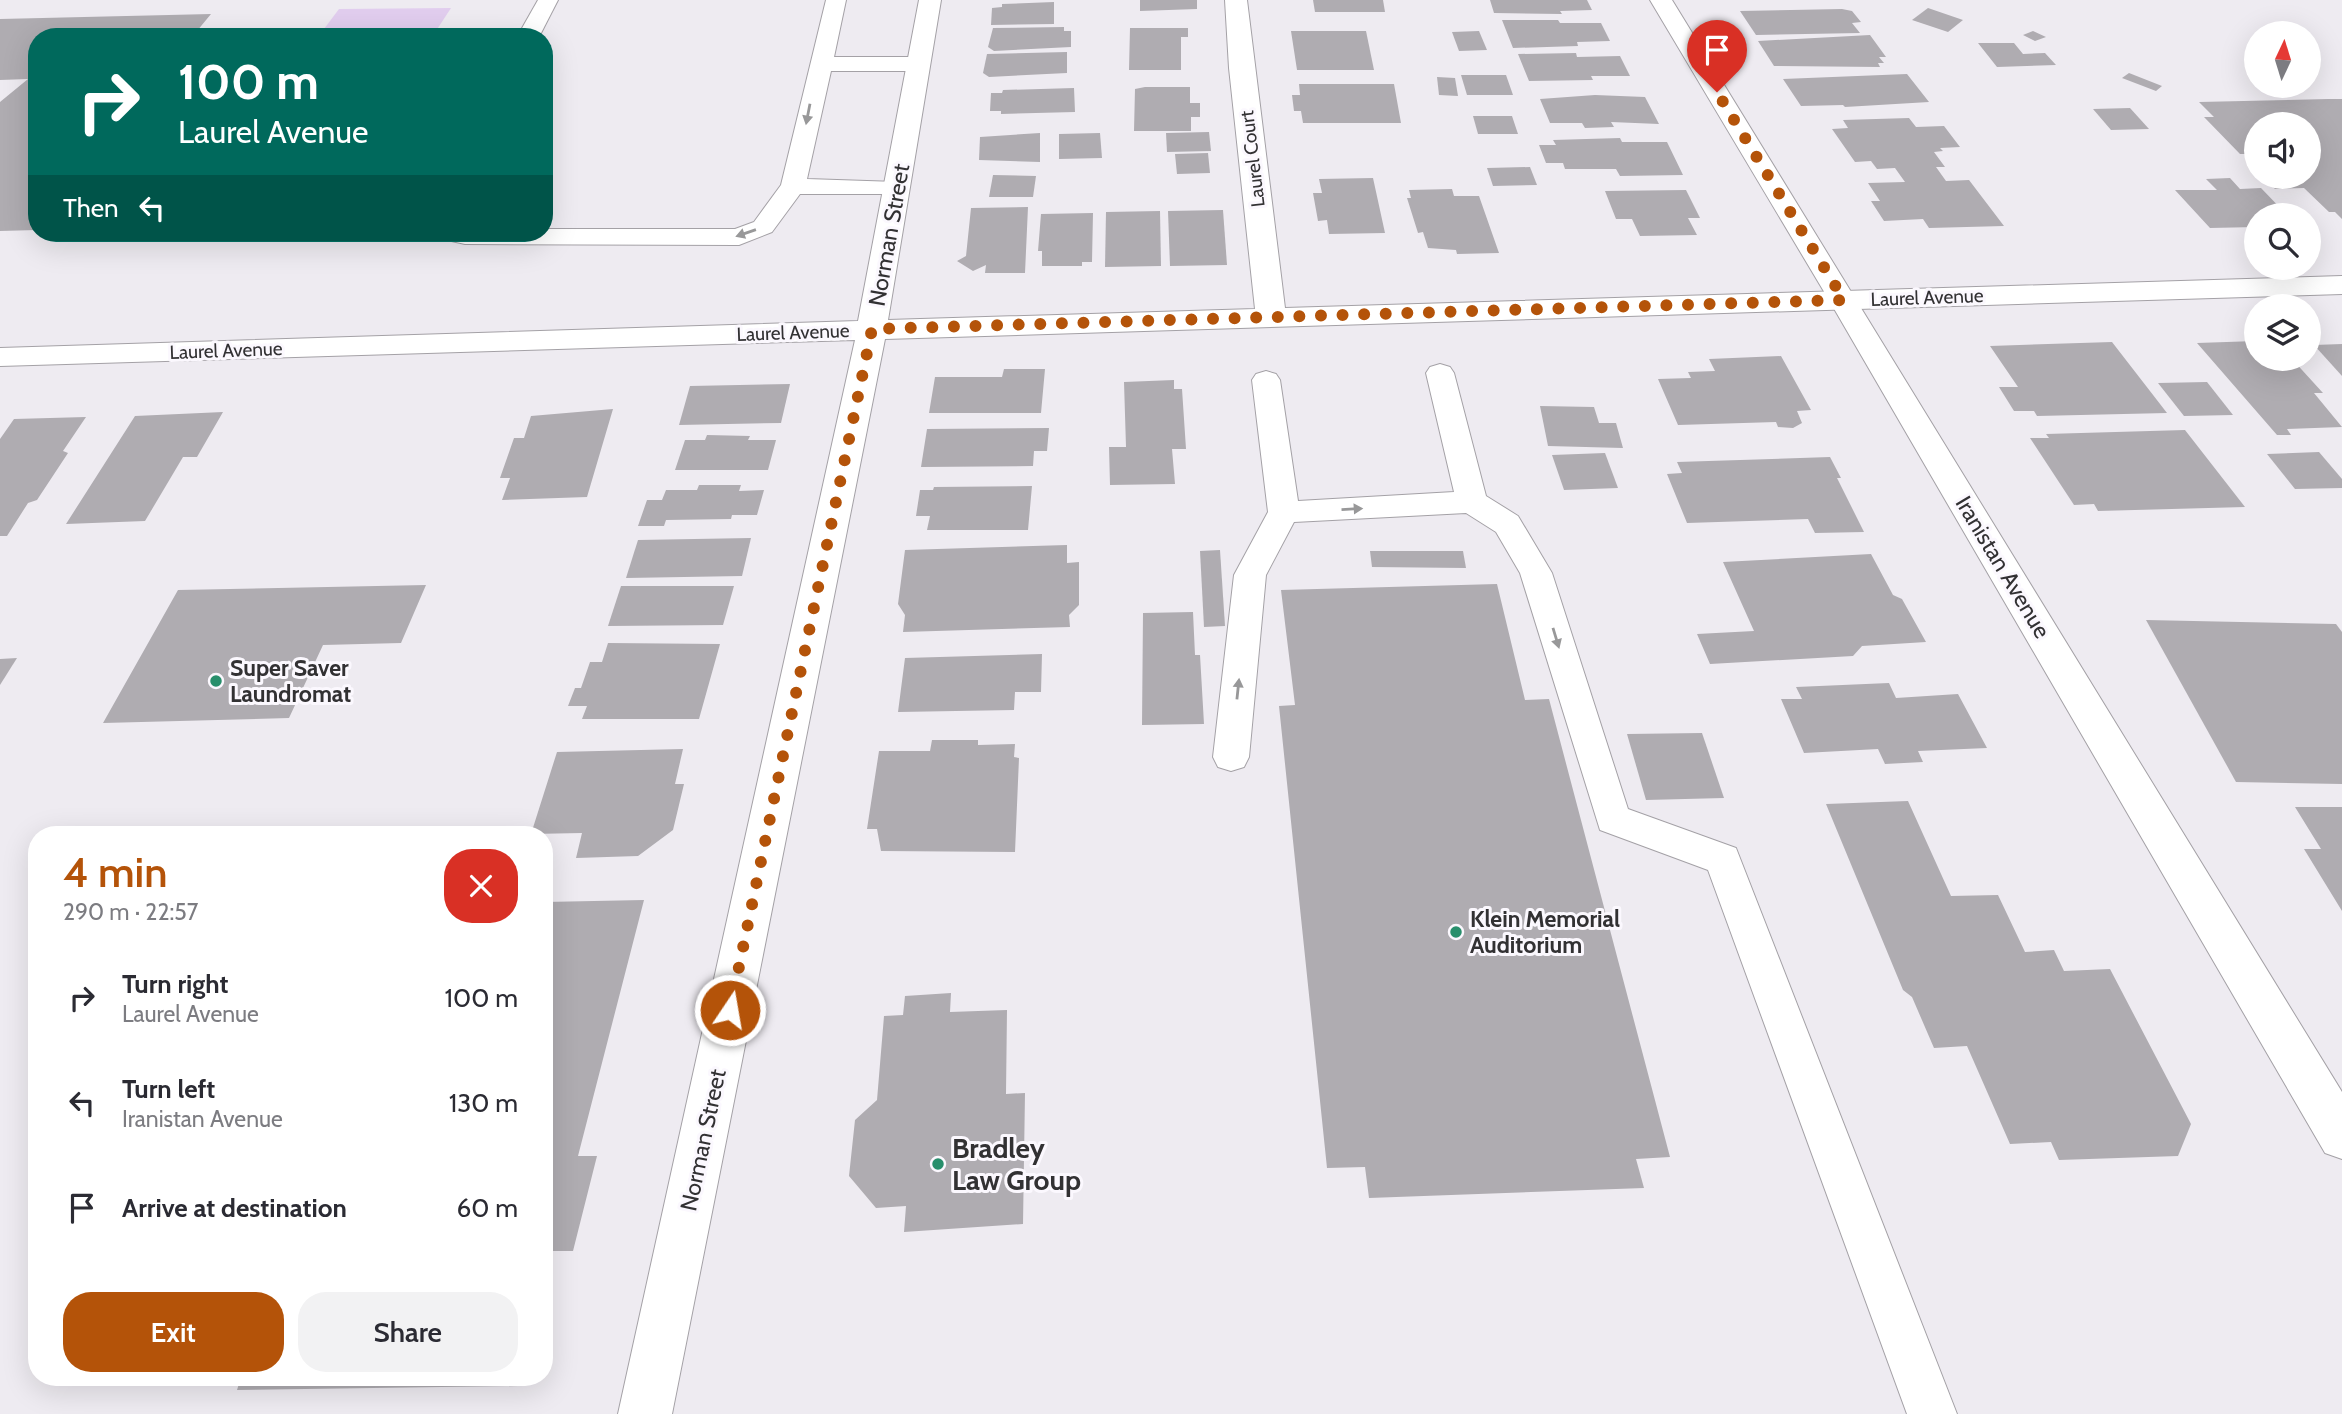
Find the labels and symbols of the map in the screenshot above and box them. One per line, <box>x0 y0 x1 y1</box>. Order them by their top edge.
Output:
pin <box>1687 20 1747 92</box>
north arrow <box>2244 21 2320 98</box>
one-way arrow <box>802 103 813 125</box>
street label: Laurel Court <box>1235 109 1270 209</box>
street label: Norman Street <box>863 161 915 308</box>
one-way arrow <box>736 228 757 239</box>
street label: Laurel Avenue <box>1870 284 1984 311</box>
street label: Laurel Avenue <box>736 319 850 346</box>
street label: Laurel Avenue <box>169 337 283 364</box>
street label: Iranistan Avenue <box>1950 491 2057 643</box>
one-way arrow <box>1342 503 1364 514</box>
one-way arrow <box>1552 628 1562 649</box>
place label: Super Saver Laundromat <box>230 654 351 708</box>
marker: Super Saver Laundromat <box>208 673 224 689</box>
one-way arrow <box>1233 678 1244 700</box>
place label: Klein Memorial Auditorium <box>1470 905 1620 959</box>
marker: Klein Memorial Auditorium <box>1448 924 1464 940</box>
position arrow <box>693 973 767 1047</box>
street label: Norman Street <box>674 1066 732 1213</box>
place label: Bradley Law Group <box>952 1131 1081 1197</box>
marker: Bradley Law Group <box>930 1156 946 1172</box>

